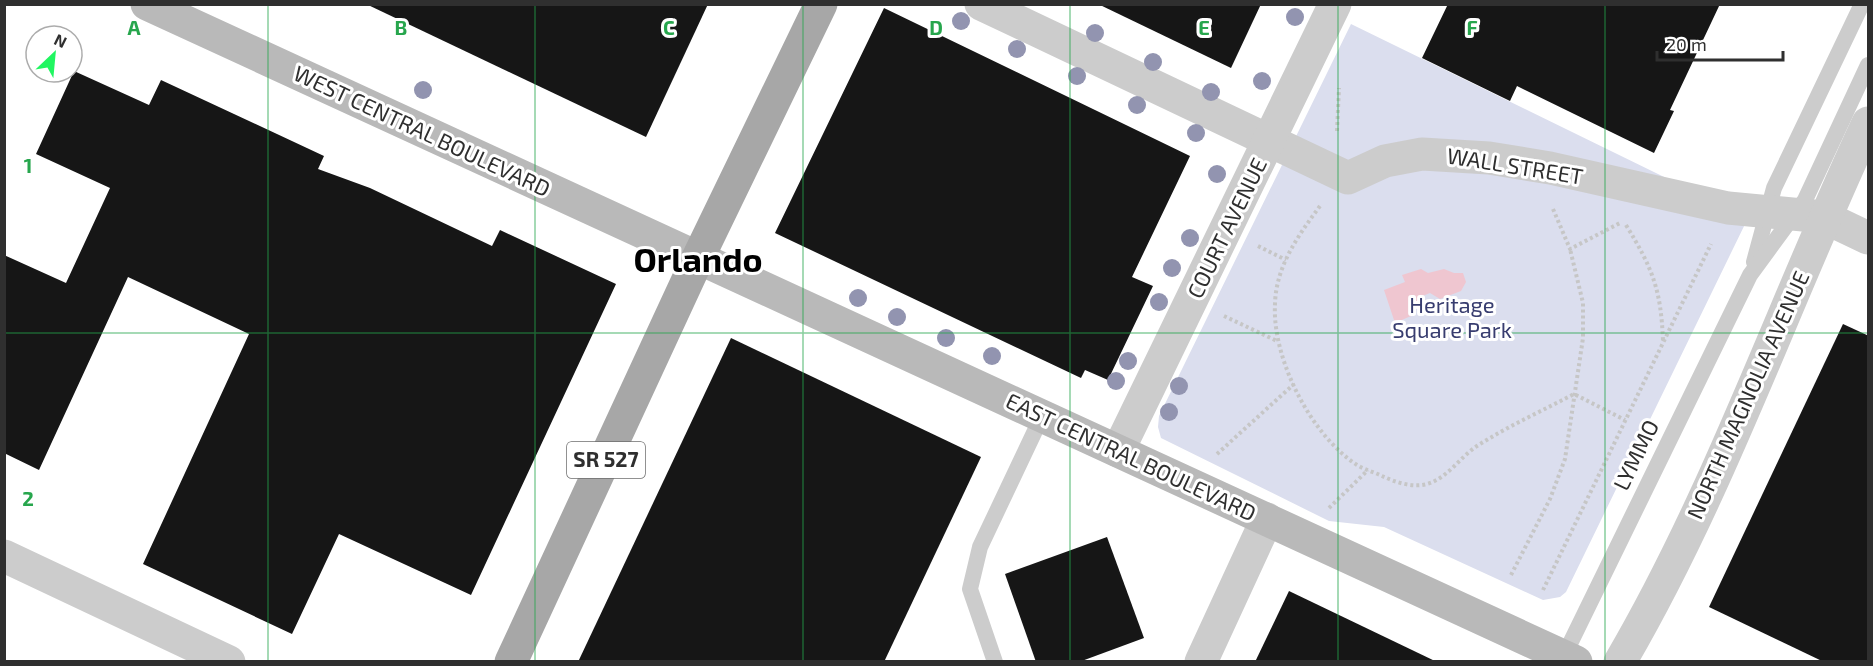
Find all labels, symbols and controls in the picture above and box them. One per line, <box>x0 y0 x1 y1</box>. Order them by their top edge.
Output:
text: A <box>127 15 141 39</box>
text: B <box>395 15 407 39</box>
text: C <box>663 15 675 39</box>
text: D <box>929 15 943 39</box>
text: E <box>1198 15 1210 39</box>
text: F <box>1466 15 1478 39</box>
north arrow <box>24 24 84 84</box>
scale bar <box>1657 24 1783 62</box>
text: N <box>51 29 70 51</box>
text: 20 m <box>1666 33 1707 55</box>
street label: WEST CENTRAL BOULEVARD <box>290 59 555 201</box>
street label: WALL STREET <box>1445 141 1585 189</box>
text: 1 <box>24 153 32 177</box>
street label: COURT AVENUE <box>1181 153 1271 302</box>
district label: Orlando <box>633 238 763 279</box>
street label: NORTH MAGNOLIA AVENUE <box>1681 267 1814 523</box>
park label: Heritage Square Park <box>1392 291 1512 342</box>
street label: EAST CENTRAL BOULEVARD <box>1002 387 1261 526</box>
street label: LYMMO <box>1607 415 1663 494</box>
road number: SR 527 <box>567 442 645 478</box>
text: 2 <box>22 486 34 510</box>

